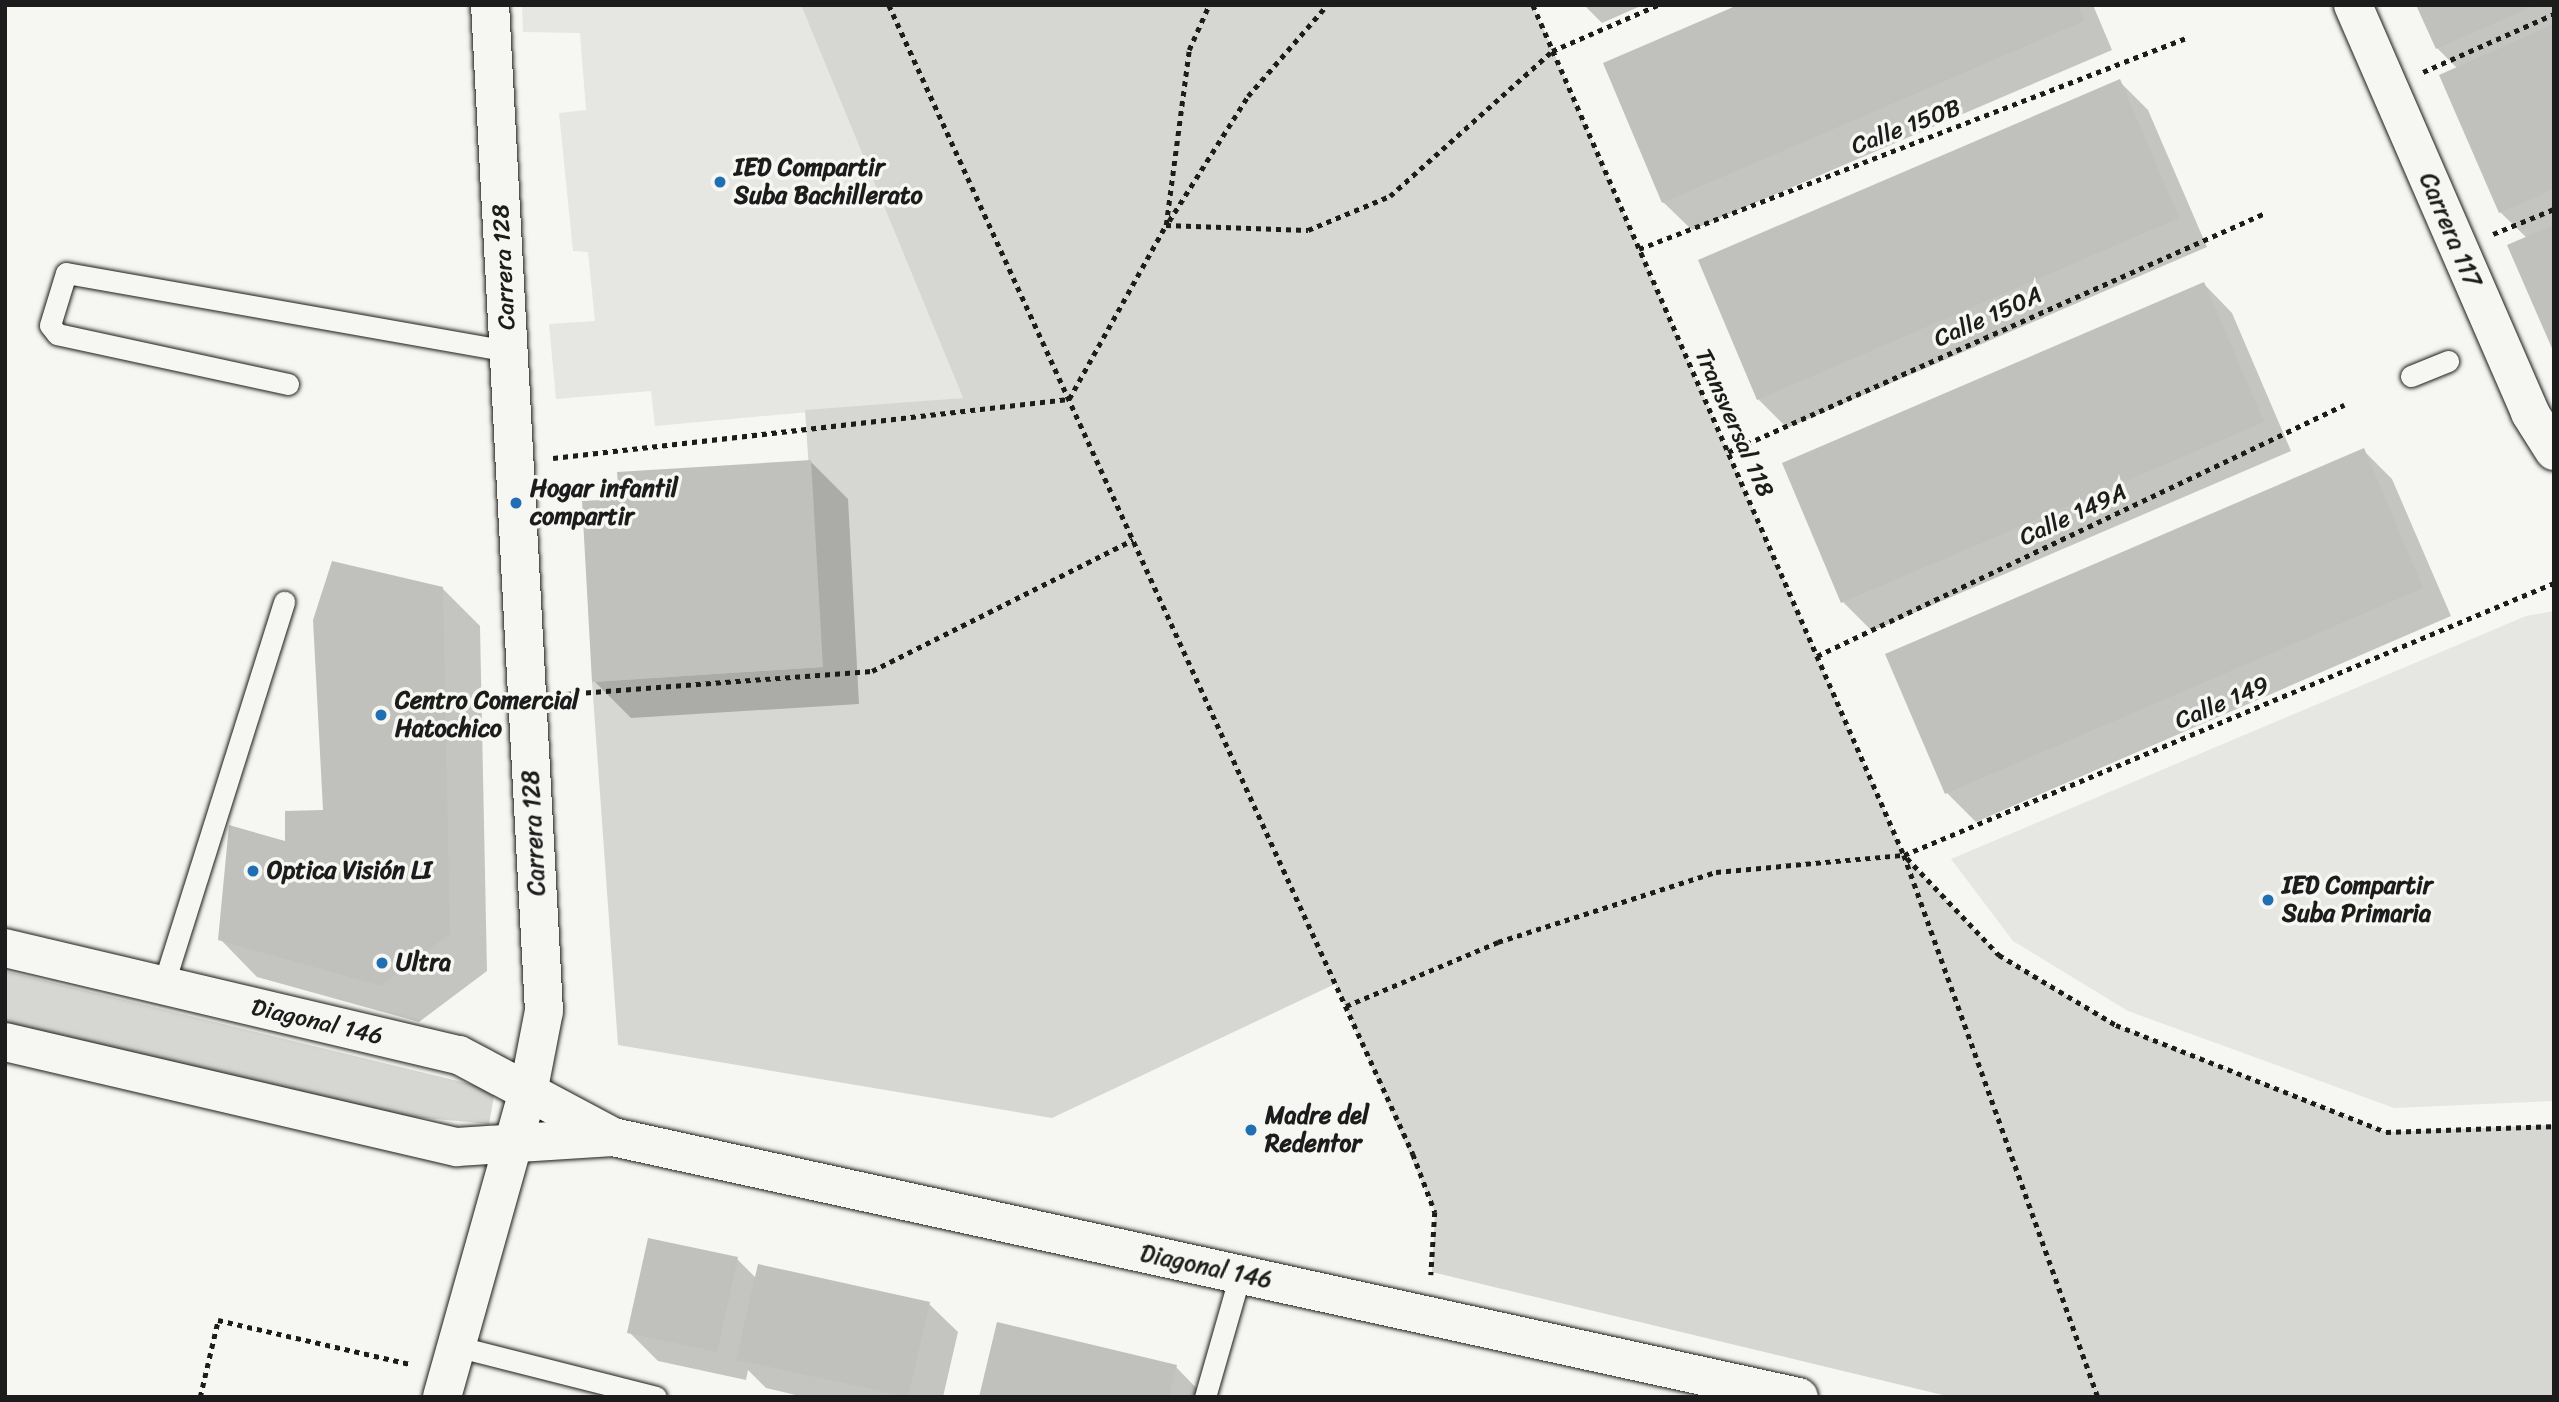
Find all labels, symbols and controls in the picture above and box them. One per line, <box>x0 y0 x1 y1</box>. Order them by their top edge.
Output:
street label: Calle 150B <box>1847 93 1965 161</box>
place label: IED Compartir Suba Bachillerato <box>734 154 921 210</box>
street label: Carrera 117 <box>2413 168 2487 292</box>
marker: IED Compartir Suba Bachillerato <box>712 174 728 190</box>
street label: Carrera 128 <box>486 203 522 331</box>
street label: Calle 150A <box>1930 280 2046 354</box>
street label: Transversal 118 <box>1688 344 1780 502</box>
place label: Hogar infantil compartir <box>530 475 678 531</box>
street label: Calle 149A <box>2015 478 2131 552</box>
marker: Hogar infantil compartir <box>508 495 524 511</box>
street label: Calle 149 <box>2171 670 2273 736</box>
place label: Centro Comercial Hatochico <box>395 687 579 743</box>
marker: Centro Comercial Hatochico <box>373 707 389 723</box>
street label: Carrera 128 <box>516 769 552 897</box>
place label: Optica Visión LI <box>267 857 433 885</box>
marker: Optica Visión LI <box>245 863 261 879</box>
place label: IED Compartir Suba Primaria <box>2282 872 2433 928</box>
marker: IED Compartir Suba Primaria <box>2260 892 2276 908</box>
place label: Ultra <box>396 949 451 977</box>
marker: Ultra <box>374 955 390 971</box>
street label: Diagonal 146 <box>248 993 386 1051</box>
place label: Madre del Redentor <box>1265 1102 1370 1158</box>
marker: Madre del Redentor <box>1243 1122 1259 1138</box>
street label: Diagonal 146 <box>1137 1239 1275 1295</box>

